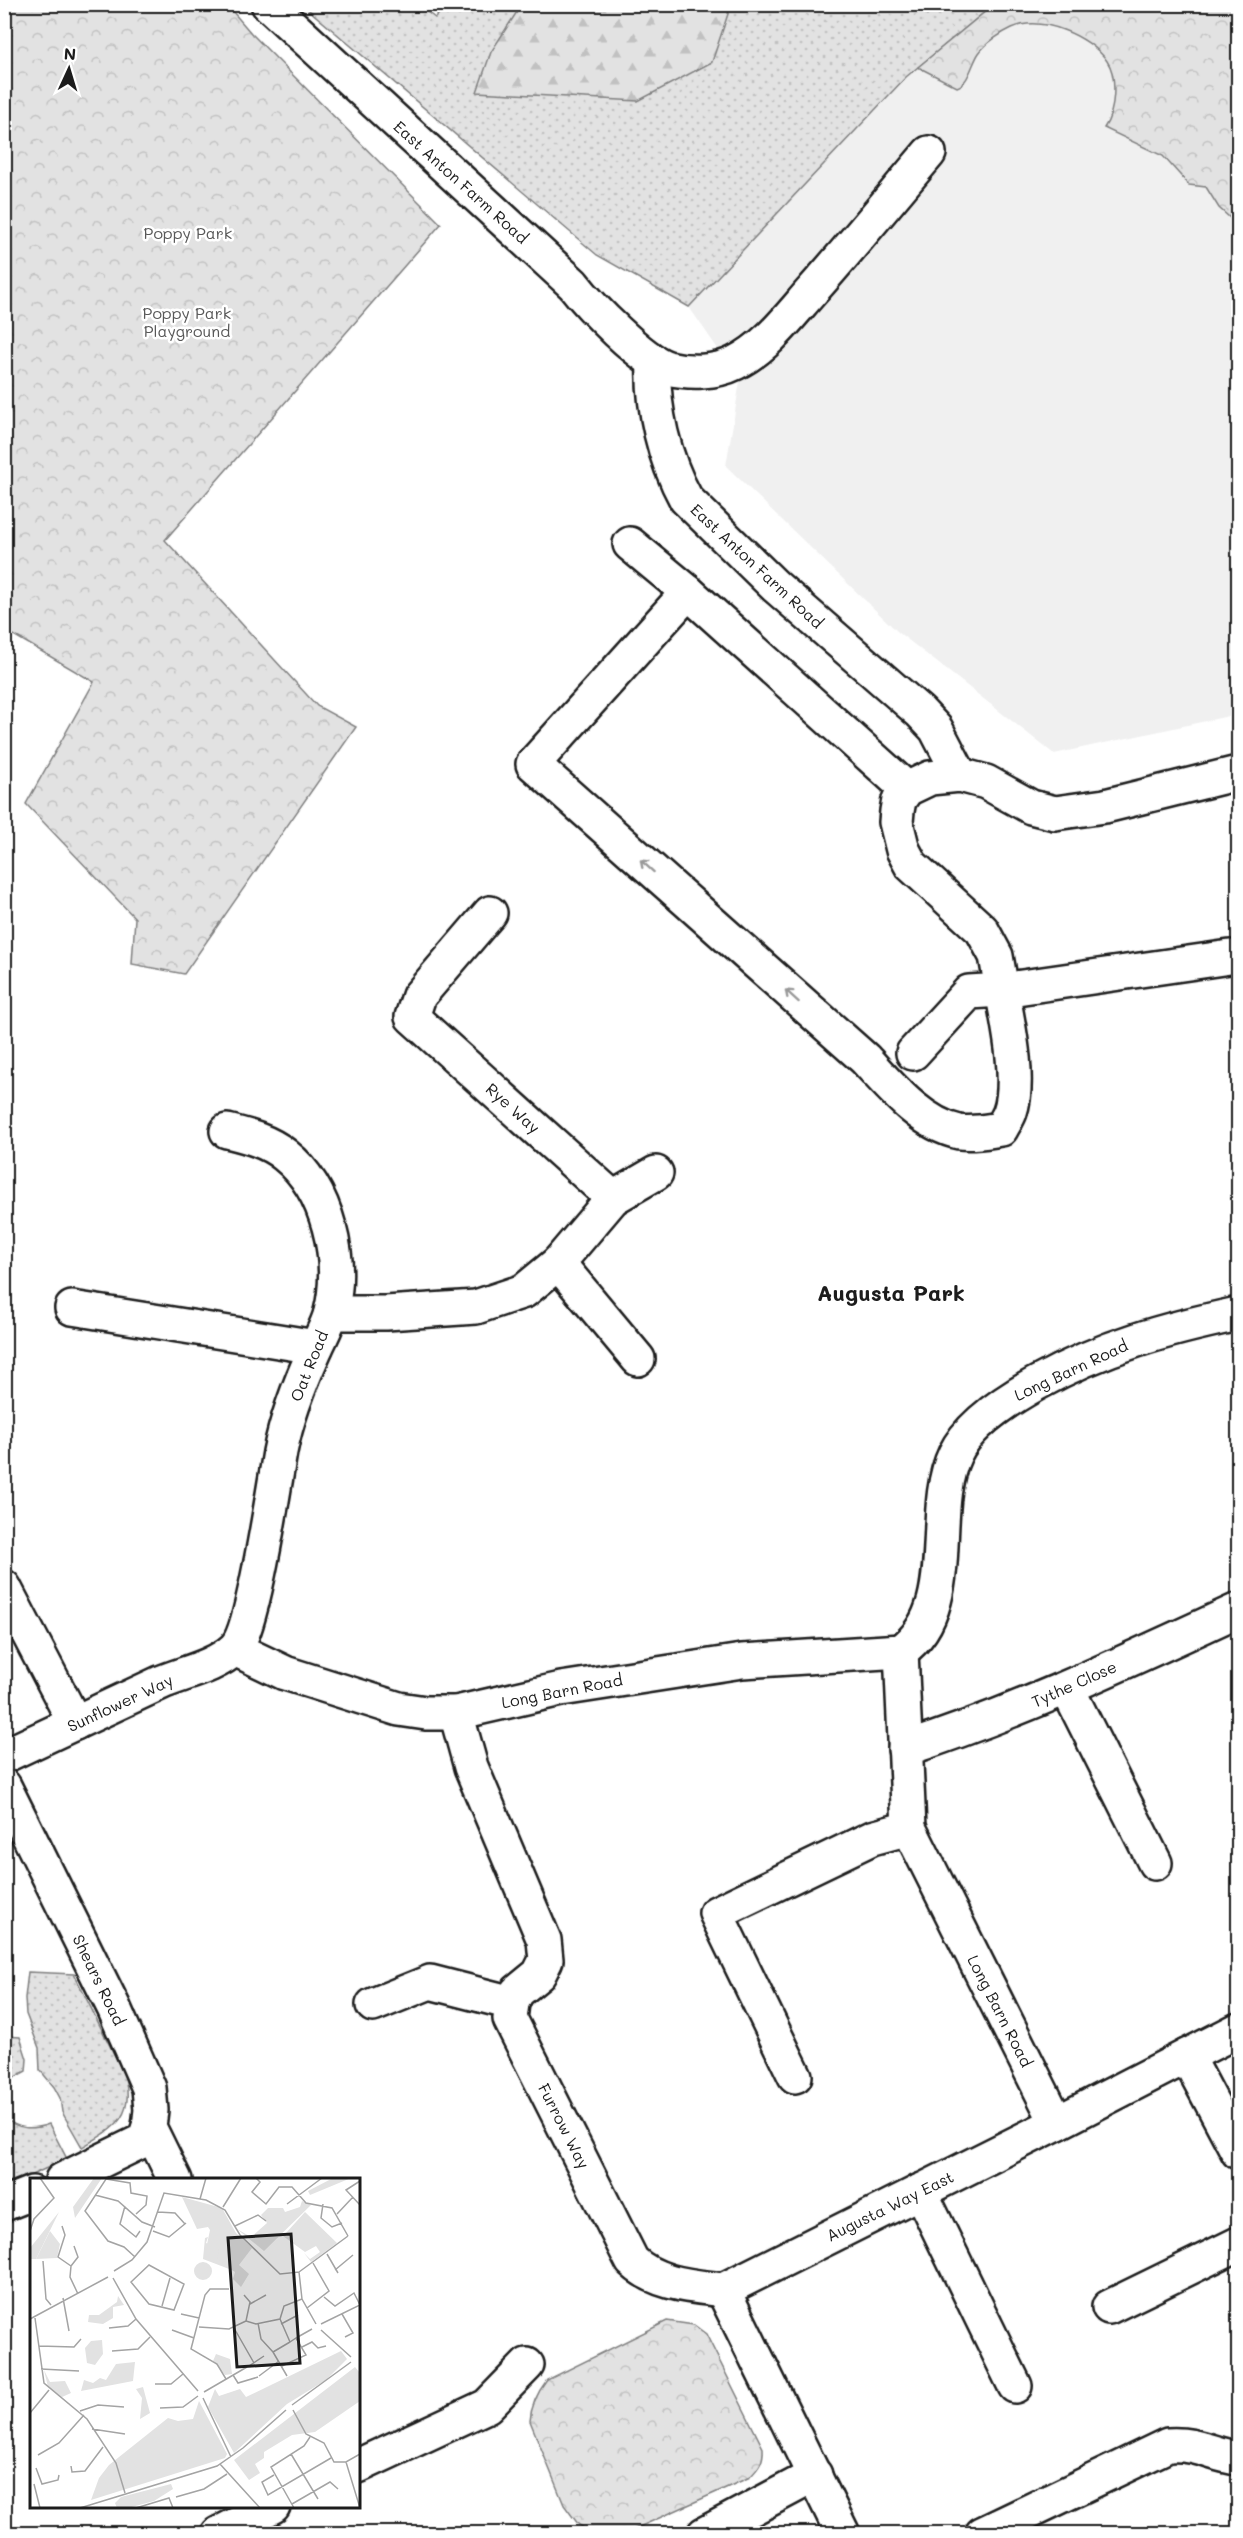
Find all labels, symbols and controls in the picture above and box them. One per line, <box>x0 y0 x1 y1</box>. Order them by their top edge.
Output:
north arrow <box>39 39 99 99</box>
text: N <box>63 43 77 64</box>
street label: East Anton Farm Road <box>390 116 533 248</box>
park label: Poppy Park <box>144 222 232 243</box>
park label: Poppy Park Playground <box>143 302 231 341</box>
street label: East Anton Farm Road <box>686 499 828 633</box>
one-way arrow <box>640 859 655 873</box>
one-way arrow <box>784 989 800 1002</box>
street label: Rye Way <box>482 1078 545 1138</box>
district label: Augusta Park <box>817 1278 965 1307</box>
street label: Oat Road <box>285 1327 332 1404</box>
street label: Long Barn Road <box>1011 1334 1131 1405</box>
street label: Tythe Close <box>1028 1655 1120 1712</box>
street label: Long Barn Road <box>500 1668 624 1713</box>
street label: Sunflower Way <box>64 1669 176 1736</box>
street label: Shears Road <box>68 1931 131 2029</box>
street label: Long Barn Road <box>963 1951 1038 2070</box>
street label: Furrow Way <box>534 2080 595 2172</box>
street label: Augusta Way East <box>823 2166 957 2245</box>
inset map <box>30 2178 360 2508</box>

